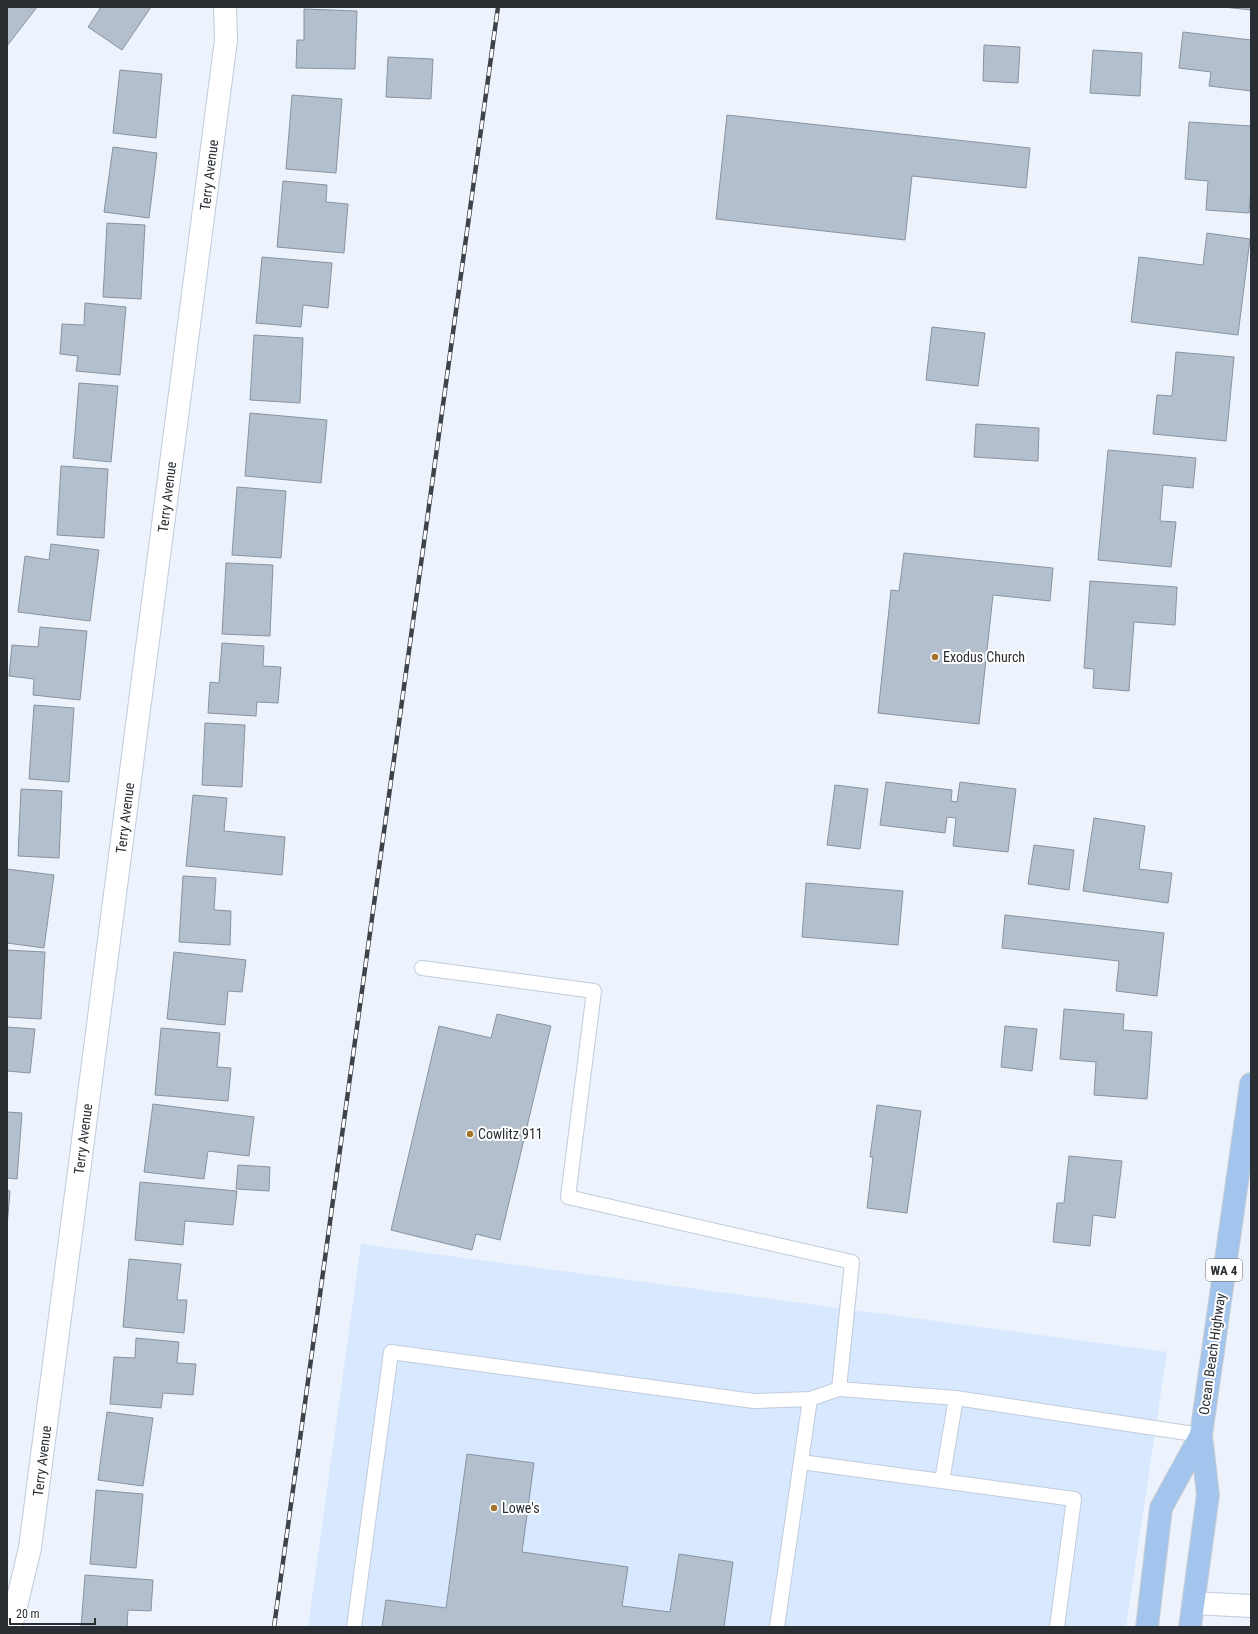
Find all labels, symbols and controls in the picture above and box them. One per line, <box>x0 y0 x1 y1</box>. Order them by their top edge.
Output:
street label: Terry Avenue <box>197 138 221 211</box>
street label: Terry Avenue <box>155 460 179 533</box>
place label: Exodus Church <box>943 649 1025 665</box>
marker: Exodus Church <box>930 652 940 662</box>
street label: Terry Avenue <box>113 781 137 854</box>
street label: Terry Avenue <box>71 1102 95 1175</box>
place label: Cowlitz 911 <box>478 1126 543 1142</box>
marker: Cowlitz 911 <box>465 1129 475 1139</box>
road number: WA 4 <box>1206 1259 1242 1281</box>
street label: Ocean Beach Highway <box>1196 1292 1228 1416</box>
street label: Terry Avenue <box>30 1424 54 1497</box>
place label: Lowe's <box>502 1500 540 1516</box>
marker: Lowe's <box>489 1503 499 1513</box>
scale bar <box>10 1600 95 1626</box>
text: 20 m <box>16 1607 40 1621</box>

